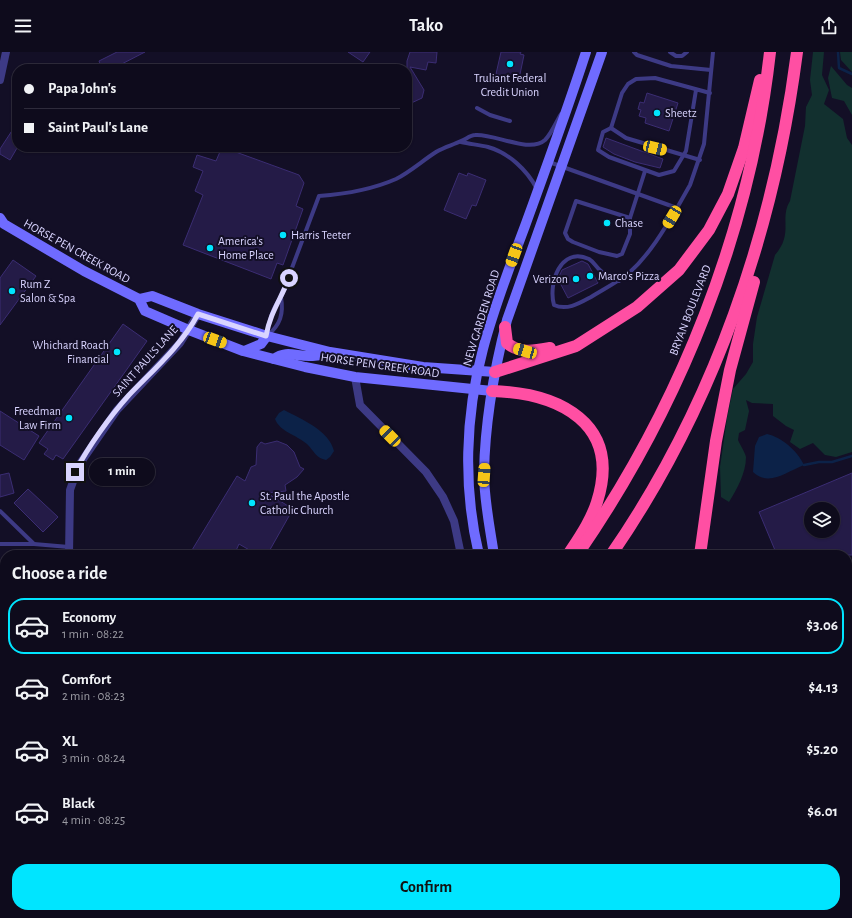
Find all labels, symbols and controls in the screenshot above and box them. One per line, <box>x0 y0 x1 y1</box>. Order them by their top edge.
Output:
icon: menu <box>12 15 34 37</box>
icon: share <box>818 15 840 37</box>
text: Tako <box>409 17 443 35</box>
marker: Truliant Federal Credit Union <box>505 59 515 69</box>
place label: Truliant Federal Credit Union <box>474 72 546 98</box>
text: Papa John's <box>48 81 116 96</box>
place label: Sheetz <box>665 107 697 119</box>
marker: Sheetz <box>652 108 662 118</box>
text: Saint Paul's Lane <box>48 120 148 135</box>
car <box>642 139 668 157</box>
car <box>661 204 683 230</box>
street label: HORSE PEN CREEK ROAD <box>22 217 132 285</box>
place label: Chase <box>615 217 643 229</box>
marker: Chase <box>602 218 612 228</box>
place label: Harris Teeter <box>291 229 351 241</box>
marker: Harris Teeter <box>278 230 288 240</box>
place label: America's Home Place <box>218 235 274 261</box>
car <box>504 242 524 268</box>
marker: America's Home Place <box>205 243 215 253</box>
street label: BRYAN BOULEVARD <box>667 263 713 357</box>
street label: NEW GARDEN ROAD <box>461 268 501 368</box>
route start <box>280 269 298 287</box>
place label: Marco's Pizza <box>598 270 660 282</box>
marker: Marco's Pizza <box>585 271 595 281</box>
place label: Verizon <box>533 273 568 285</box>
marker: Verizon <box>571 274 581 284</box>
place label: Rum Z Salon & Spa <box>20 278 76 304</box>
marker: Rum Z Salon & Spa <box>7 286 17 296</box>
street label: SAINT PAUL'S LANE <box>110 323 180 399</box>
car <box>202 330 228 350</box>
place label: Whichard Roach Financial <box>32 339 109 365</box>
car <box>512 342 538 360</box>
marker: Whichard Roach Financial <box>112 347 122 357</box>
street label: HORSE PEN CREEK ROAD <box>320 351 440 379</box>
place label: Freedman Law Firm <box>14 405 61 431</box>
marker: Freedman Law Firm <box>64 413 74 423</box>
car <box>377 423 403 449</box>
callout: 1 min <box>89 458 155 486</box>
route end <box>66 463 84 481</box>
car <box>477 463 491 487</box>
text: 1 min <box>108 465 136 478</box>
place label: St. Paul the Apostle Catholic Church <box>260 490 349 516</box>
marker: St. Paul the Apostle Catholic Church <box>247 498 257 508</box>
map controls <box>804 502 840 538</box>
button: layers <box>804 502 840 538</box>
text: Choose a ride <box>12 565 107 583</box>
icon: car <box>14 608 50 644</box>
text: Economy <box>62 610 116 625</box>
text: $3.06 <box>806 618 838 633</box>
text: 1 min · 08:22 <box>62 628 124 641</box>
icon: car <box>14 670 50 706</box>
text: Comfort <box>62 672 111 687</box>
text: $4.13 <box>808 680 838 695</box>
text: 2 min · 08:23 <box>62 690 125 703</box>
icon: car <box>14 732 50 768</box>
text: XL <box>62 734 78 749</box>
text: $5.20 <box>806 742 838 757</box>
text: 3 min · 08:24 <box>62 752 125 765</box>
icon: car <box>14 794 50 830</box>
text: Black <box>62 796 95 811</box>
text: $6.01 <box>807 804 838 819</box>
text: 4 min · 08:25 <box>62 814 125 827</box>
button: Confirm <box>12 864 840 910</box>

